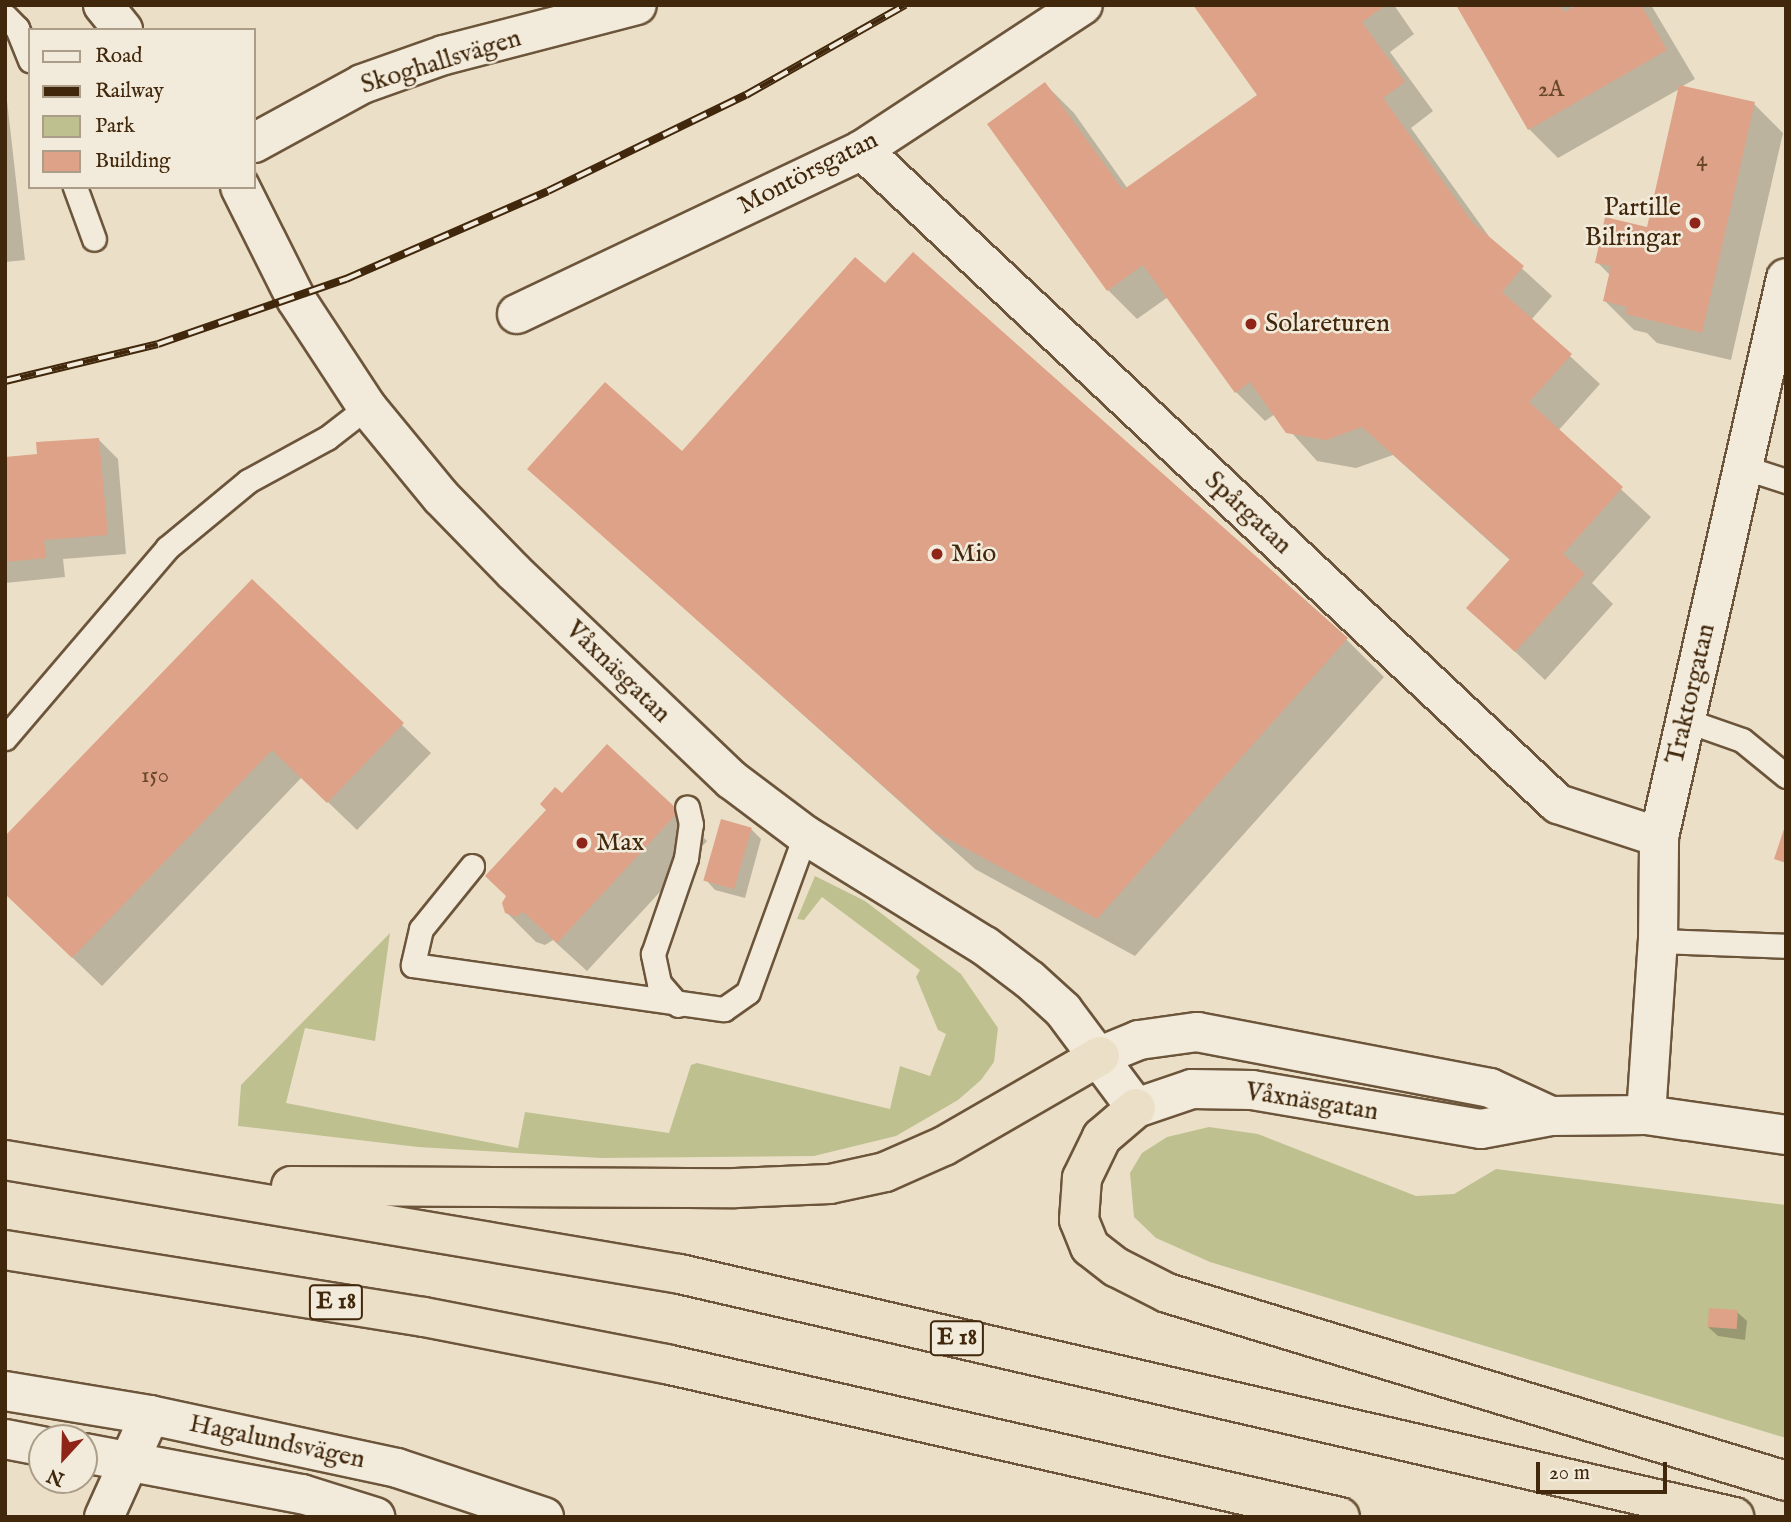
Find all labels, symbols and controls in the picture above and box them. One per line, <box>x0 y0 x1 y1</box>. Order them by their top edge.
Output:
street label: Skoghallsvägen <box>357 23 525 101</box>
legend <box>28 28 256 189</box>
text: Road <box>95 43 142 70</box>
house number: 2A <box>1538 76 1564 104</box>
text: Railway <box>95 78 164 105</box>
text: Park <box>95 113 135 140</box>
street label: Montörsgatan <box>733 124 883 222</box>
house number: 4 <box>1696 146 1708 174</box>
text: Building <box>95 148 170 175</box>
place label: Partille Bilringar <box>1584 192 1681 254</box>
marker: Partille Bilringar <box>1687 215 1703 231</box>
place label: Solareturen <box>1265 308 1390 340</box>
marker: Solareturen <box>1243 316 1259 332</box>
street label: Spårgatan <box>1198 465 1298 561</box>
place label: Mio <box>951 538 996 570</box>
marker: Mio <box>929 546 945 562</box>
street label: Våxnäsgatan <box>559 614 677 730</box>
street label: Traktorgatan <box>1660 621 1722 767</box>
house number: 150 <box>141 762 169 790</box>
place label: Max <box>596 827 644 859</box>
marker: Max <box>574 835 590 851</box>
street label: Våxnäsgatan <box>1243 1076 1381 1128</box>
road number: E 18 <box>308 1282 364 1322</box>
road number: E 18 <box>929 1318 985 1358</box>
street label: Hagalundsvägen <box>186 1408 368 1476</box>
north arrow <box>28 1424 98 1494</box>
scale bar <box>1539 1448 1670 1492</box>
text: 20 m <box>1549 1460 1590 1487</box>
text: N <box>44 1462 68 1491</box>

